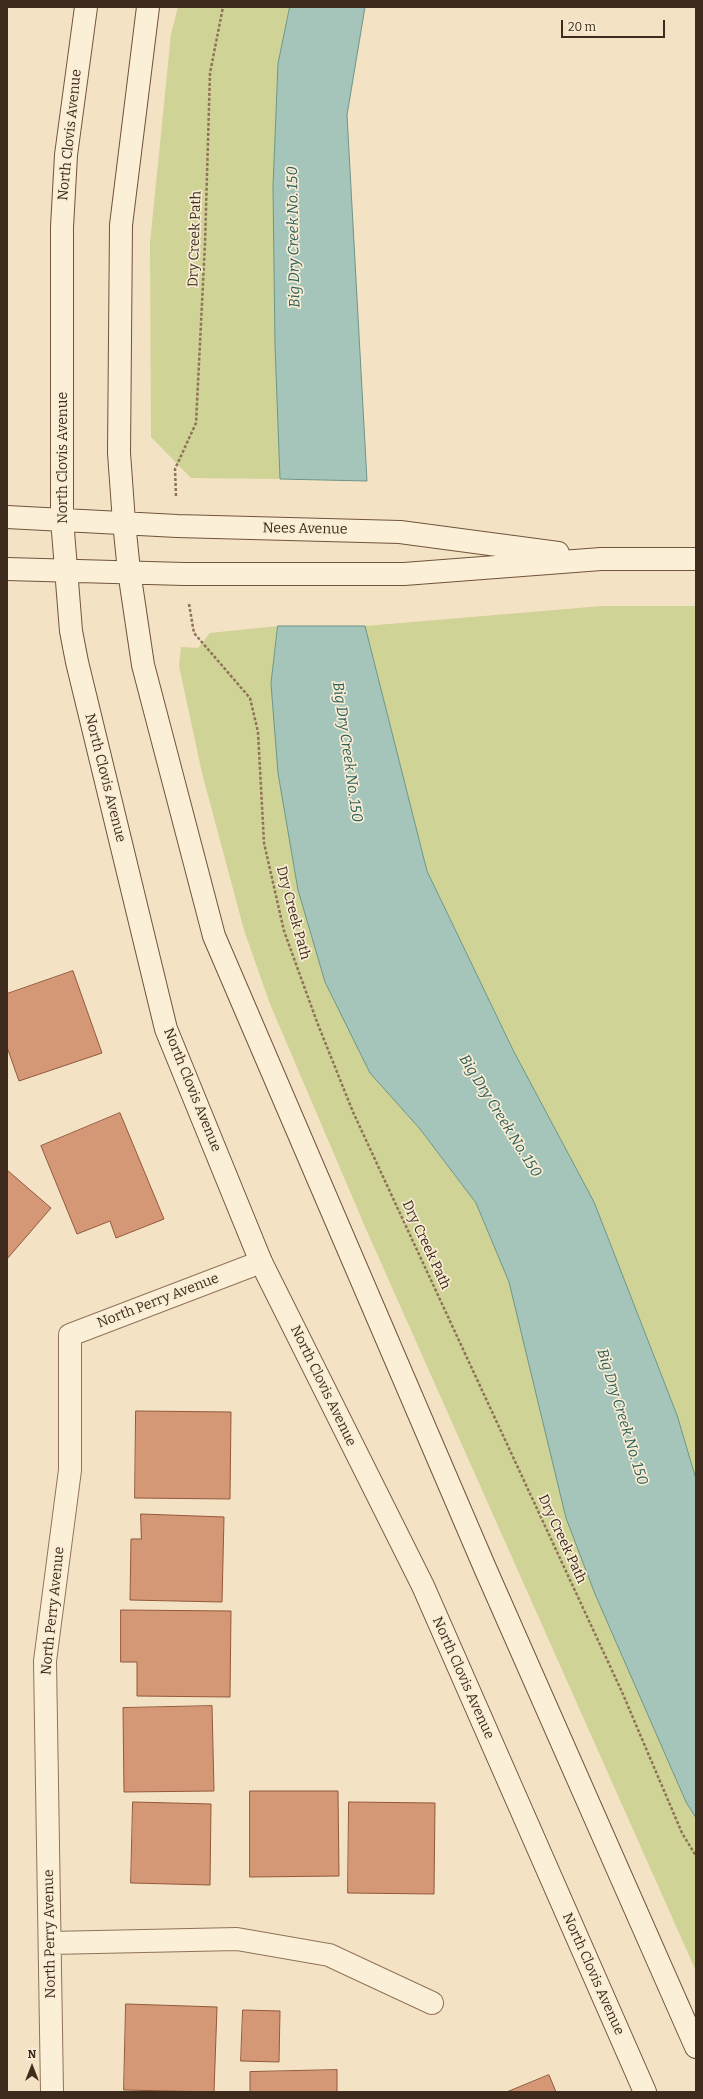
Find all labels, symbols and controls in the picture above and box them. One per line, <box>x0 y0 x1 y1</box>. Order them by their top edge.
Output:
scale bar <box>563 12 667 38</box>
text: 20 m <box>568 20 596 34</box>
street label: North Clovis Avenue <box>55 68 85 202</box>
water label: Big Dry Creek No. 150 <box>284 166 304 308</box>
street label: Dry Creek Path <box>185 191 205 287</box>
street label: North Clovis Avenue <box>55 392 71 524</box>
street label: Nees Avenue <box>262 520 348 538</box>
water label: Big Dry Creek No. 150 <box>328 681 366 823</box>
street label: North Clovis Avenue <box>81 712 129 844</box>
street label: Dry Creek Path <box>272 864 314 962</box>
street label: North Clovis Avenue <box>159 1026 225 1154</box>
water label: Big Dry Creek No. 150 <box>455 1051 545 1181</box>
street label: Dry Creek Path <box>398 1198 454 1292</box>
street label: North Perry Avenue <box>95 1270 221 1332</box>
street label: North Clovis Avenue <box>286 1323 360 1449</box>
water label: Big Dry Creek No. 150 <box>593 1347 651 1487</box>
street label: Dry Creek Path <box>534 1492 590 1586</box>
street label: North Perry Avenue <box>38 1546 68 1676</box>
street label: North Clovis Avenue <box>428 1614 498 1742</box>
street label: North Perry Avenue <box>40 1869 60 1999</box>
street label: North Clovis Avenue <box>558 1910 628 2038</box>
north arrow <box>12 2047 52 2087</box>
text: N <box>28 2048 36 2061</box>

